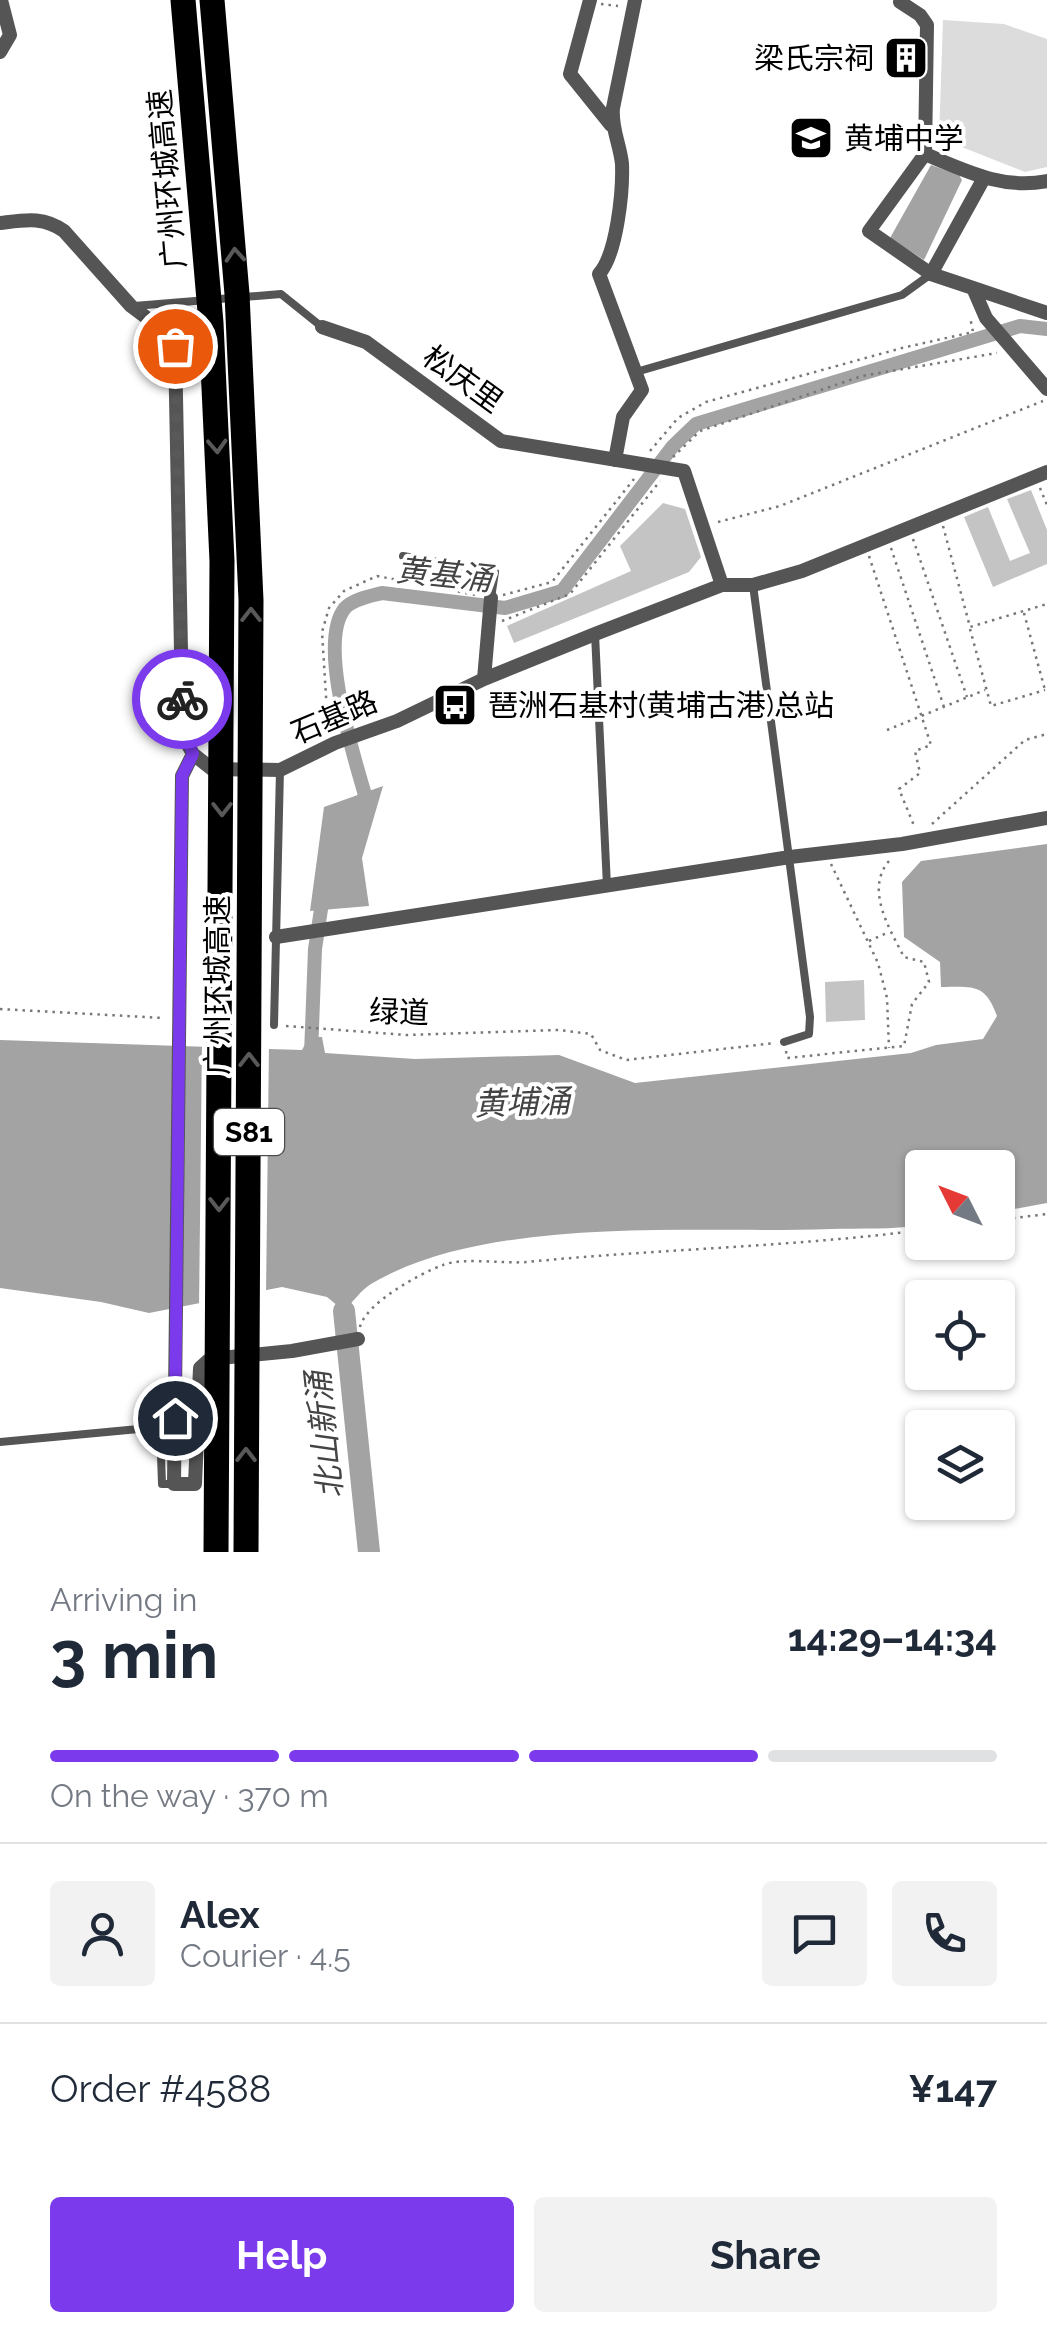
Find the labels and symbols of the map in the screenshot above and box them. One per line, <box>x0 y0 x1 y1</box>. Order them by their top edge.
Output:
building icon: 梁氏宗祠 <box>883 35 929 81</box>
place label: 梁氏宗祠 <box>754 41 874 76</box>
street label: 广州环城高速 <box>142 88 192 270</box>
school or university icon: 黄埔中学 <box>788 115 834 161</box>
place label: 黄埔中学 <box>844 121 964 156</box>
one-way arrow <box>224 247 246 263</box>
pin <box>133 304 218 389</box>
street label: 松庆里 <box>416 338 510 420</box>
one-way arrow <box>206 439 227 455</box>
water label: 黄基涌 <box>394 551 497 598</box>
one-way arrow <box>240 606 262 622</box>
courier <box>132 649 232 749</box>
bus stop icon: 琶洲石基村(黄埔古港)总站 <box>432 682 478 728</box>
street label: 石基路 <box>286 683 382 751</box>
place label: 琶洲石基村(黄埔古港)总站 <box>488 688 834 723</box>
one-way arrow <box>211 802 233 817</box>
street label: 广州环城高速 <box>200 895 235 1075</box>
street label: 绿道 <box>368 993 430 1031</box>
one-way arrow <box>238 1051 260 1066</box>
water label: 黄埔涌 <box>473 1082 574 1122</box>
road number: S81 <box>214 1109 284 1155</box>
north arrow <box>905 1150 1015 1260</box>
one-way arrow <box>208 1196 230 1212</box>
water label: 北山新涌 <box>299 1366 349 1501</box>
pin <box>133 1376 218 1461</box>
one-way arrow <box>235 1446 257 1462</box>

